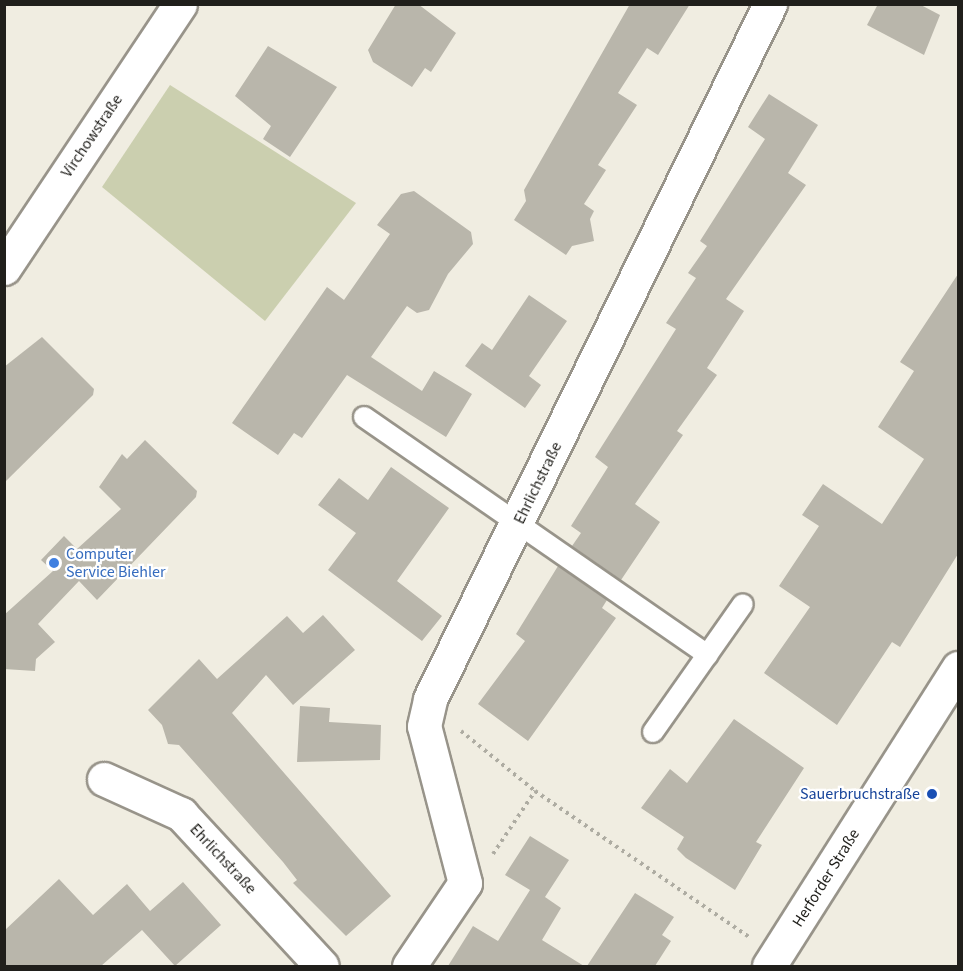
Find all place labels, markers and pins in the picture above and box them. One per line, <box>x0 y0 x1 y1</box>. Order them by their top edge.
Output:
place label: Computer Service Biehler <box>66 544 165 582</box>
marker: Computer Service Biehler <box>47 556 61 570</box>
place label: Sauerbruchstraße <box>800 784 920 804</box>
marker: Sauerbruchstraße <box>925 787 939 801</box>

